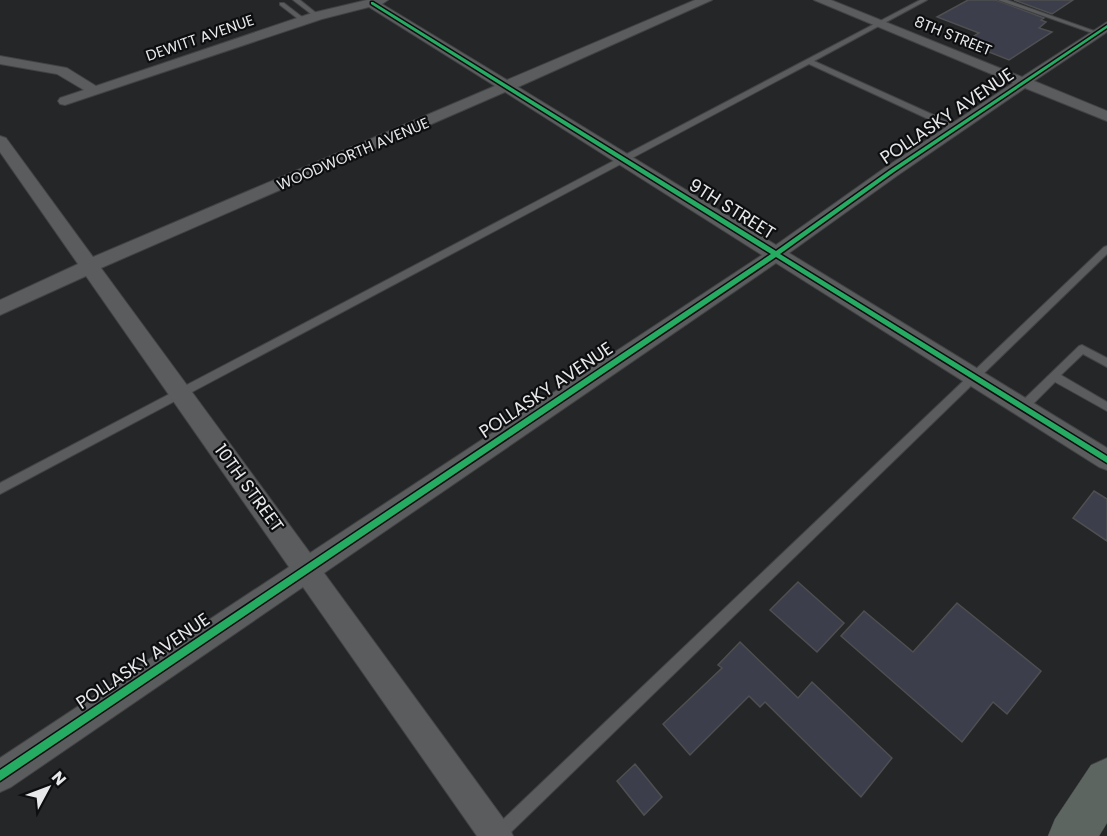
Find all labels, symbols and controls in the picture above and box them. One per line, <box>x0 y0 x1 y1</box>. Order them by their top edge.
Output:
street label: DEWITT AVENUE <box>143 9 257 66</box>
street label: 8TH STREET <box>911 11 995 61</box>
street label: POLLASKY AVENUE <box>875 61 1019 170</box>
street label: WOODWORTH AVENUE <box>274 112 432 195</box>
street label: 9TH STREET <box>684 172 781 245</box>
street label: POLLASKY AVENUE <box>474 335 618 444</box>
street label: 10TH STREET <box>209 438 290 537</box>
street label: POLLASKY AVENUE <box>71 606 215 715</box>
north arrow <box>18 758 78 818</box>
text: N <box>46 766 72 791</box>

